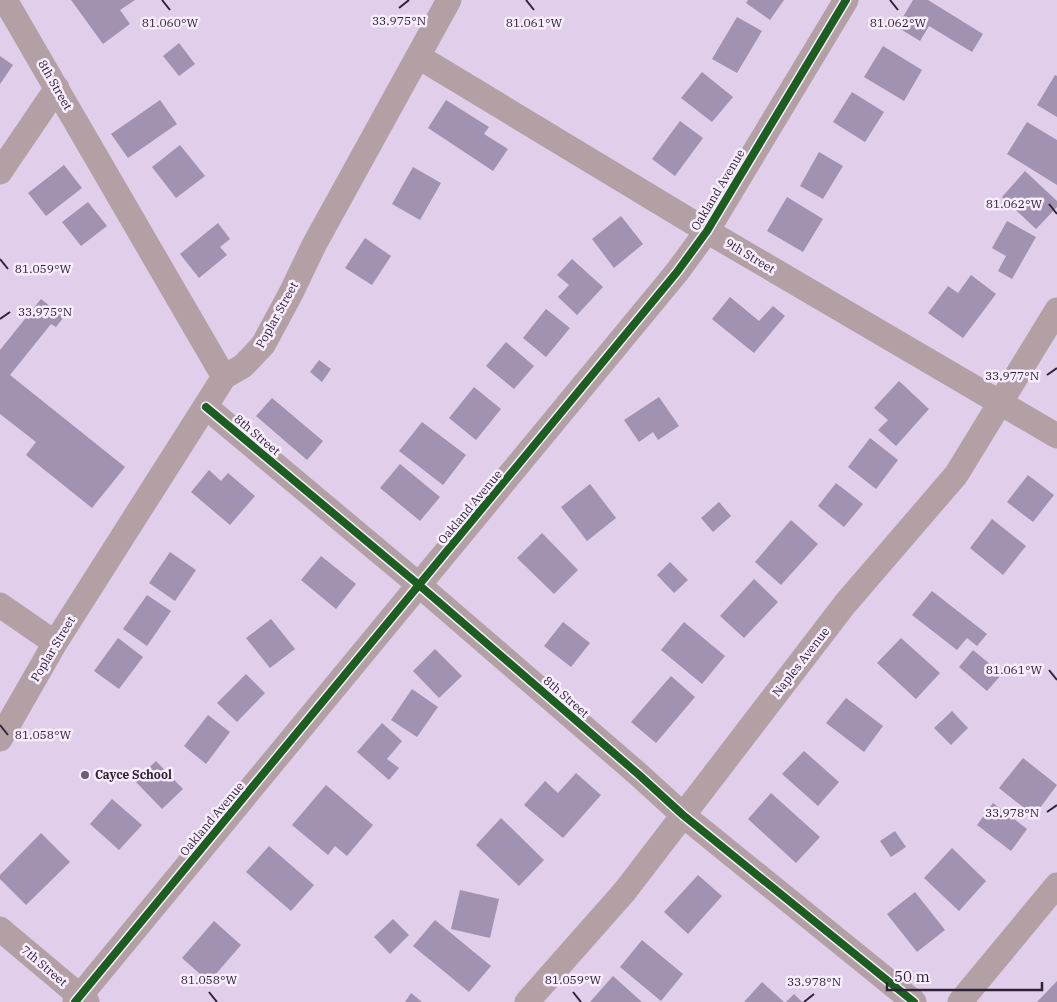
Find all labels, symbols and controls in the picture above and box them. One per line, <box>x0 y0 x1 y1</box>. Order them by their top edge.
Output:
text: 33.975°N <box>372 13 426 28</box>
text: 81.060°W <box>142 15 199 30</box>
text: 81.061°W <box>506 15 563 30</box>
text: 81.062°W <box>870 15 927 30</box>
street label: 8th Street <box>35 57 76 112</box>
street label: Oakland Avenue <box>687 146 748 233</box>
text: 81.062°W <box>986 196 1043 211</box>
street label: 9th Street <box>723 235 778 276</box>
text: 81.059°W <box>15 261 72 276</box>
street label: Poplar Street <box>252 279 301 350</box>
text: 33.975°N <box>18 304 72 319</box>
text: 33.977°N <box>985 368 1039 383</box>
street label: 8th Street <box>231 411 283 458</box>
street label: Oakland Avenue <box>434 467 505 547</box>
street label: Poplar Street <box>27 613 78 684</box>
street label: Naples Avenue <box>769 624 832 699</box>
text: 81.061°W <box>986 662 1043 677</box>
street label: 8th Street <box>540 673 592 720</box>
text: 81.058°W <box>15 727 72 742</box>
place label: Cayce School <box>95 767 172 782</box>
marker: Cayce School <box>79 769 91 781</box>
street label: Oakland Avenue <box>176 779 247 859</box>
text: 33.978°N <box>985 805 1039 820</box>
street label: 7th Street <box>18 942 70 989</box>
scale bar <box>887 960 1042 992</box>
text: 50 m <box>894 967 930 986</box>
text: 81.058°W <box>181 972 238 987</box>
text: 81.059°W <box>545 972 602 987</box>
text: 33.978°N <box>787 974 841 989</box>

